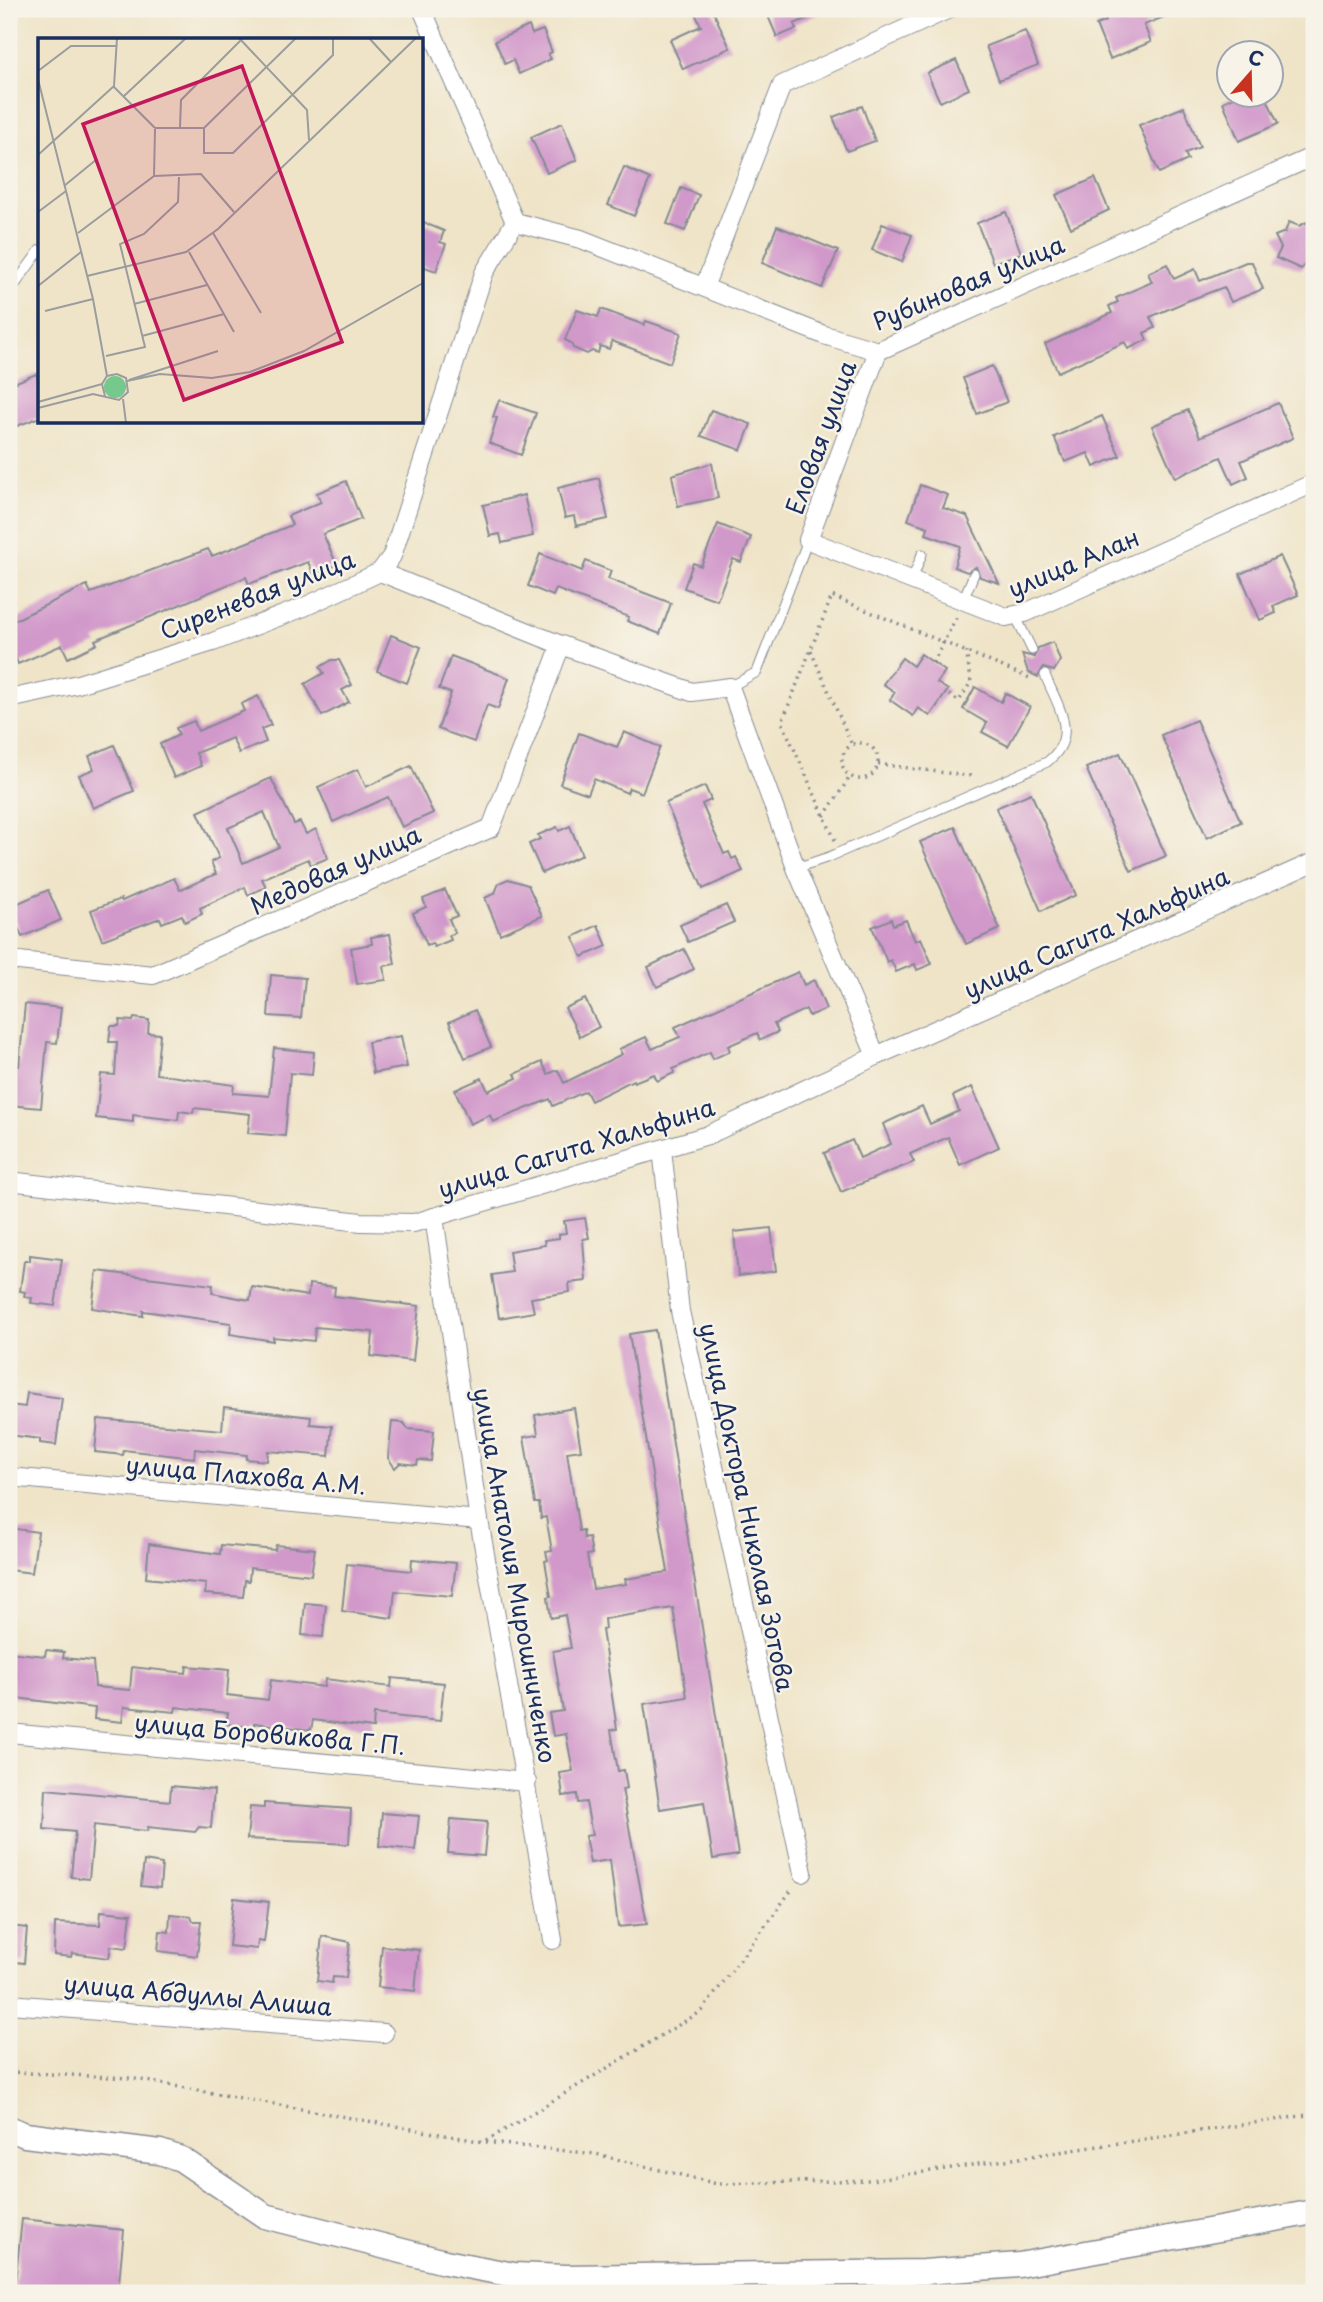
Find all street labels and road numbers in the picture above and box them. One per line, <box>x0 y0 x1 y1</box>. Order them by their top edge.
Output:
street label: Рубиновая улица <box>866 225 1070 339</box>
street label: Еловая улица <box>776 355 864 519</box>
street label: улица Алан <box>1002 518 1144 606</box>
street label: Сиреневая улица <box>154 540 360 648</box>
street label: Медовая улица <box>244 815 426 923</box>
street label: улица Сагита Хальфина <box>957 857 1235 1007</box>
street label: улица Сагита Хальфина <box>433 1088 719 1206</box>
street label: улица Доктора Николая Зотова <box>691 1319 805 1695</box>
street label: улица Анатолия Мирошниченко <box>465 1384 567 1766</box>
street label: улица Плахова А.М. <box>124 1446 368 1502</box>
street label: улица Боровикова Г.П. <box>133 1703 407 1763</box>
street label: улица Абдуллы Алиша <box>62 1964 334 2024</box>

